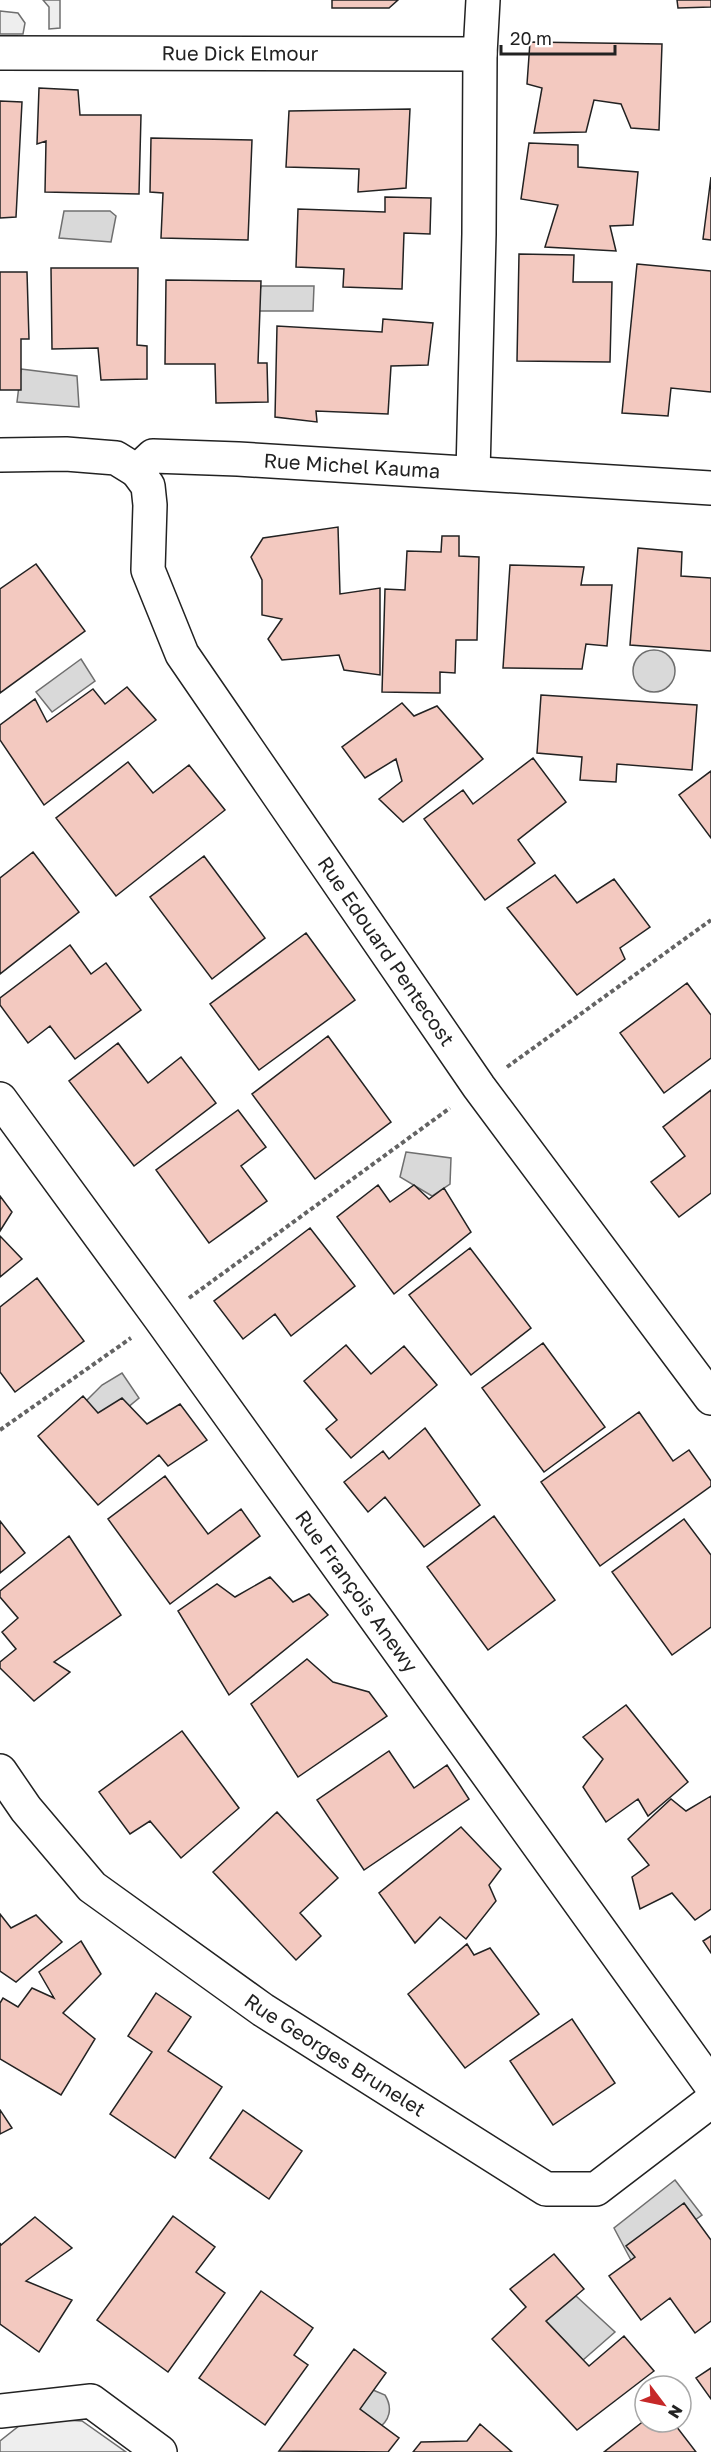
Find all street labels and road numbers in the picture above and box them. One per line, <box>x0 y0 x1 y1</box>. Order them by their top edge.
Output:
street label: Rue Dick Elmour <box>162 40 319 65</box>
street label: Rue Michel Kauma <box>263 448 441 482</box>
street label: Rue Edouard Pentecost <box>313 852 460 1050</box>
street label: Rue François Anewy <box>291 1505 424 1677</box>
street label: Rue Georges Brunelet <box>241 1988 431 2121</box>

